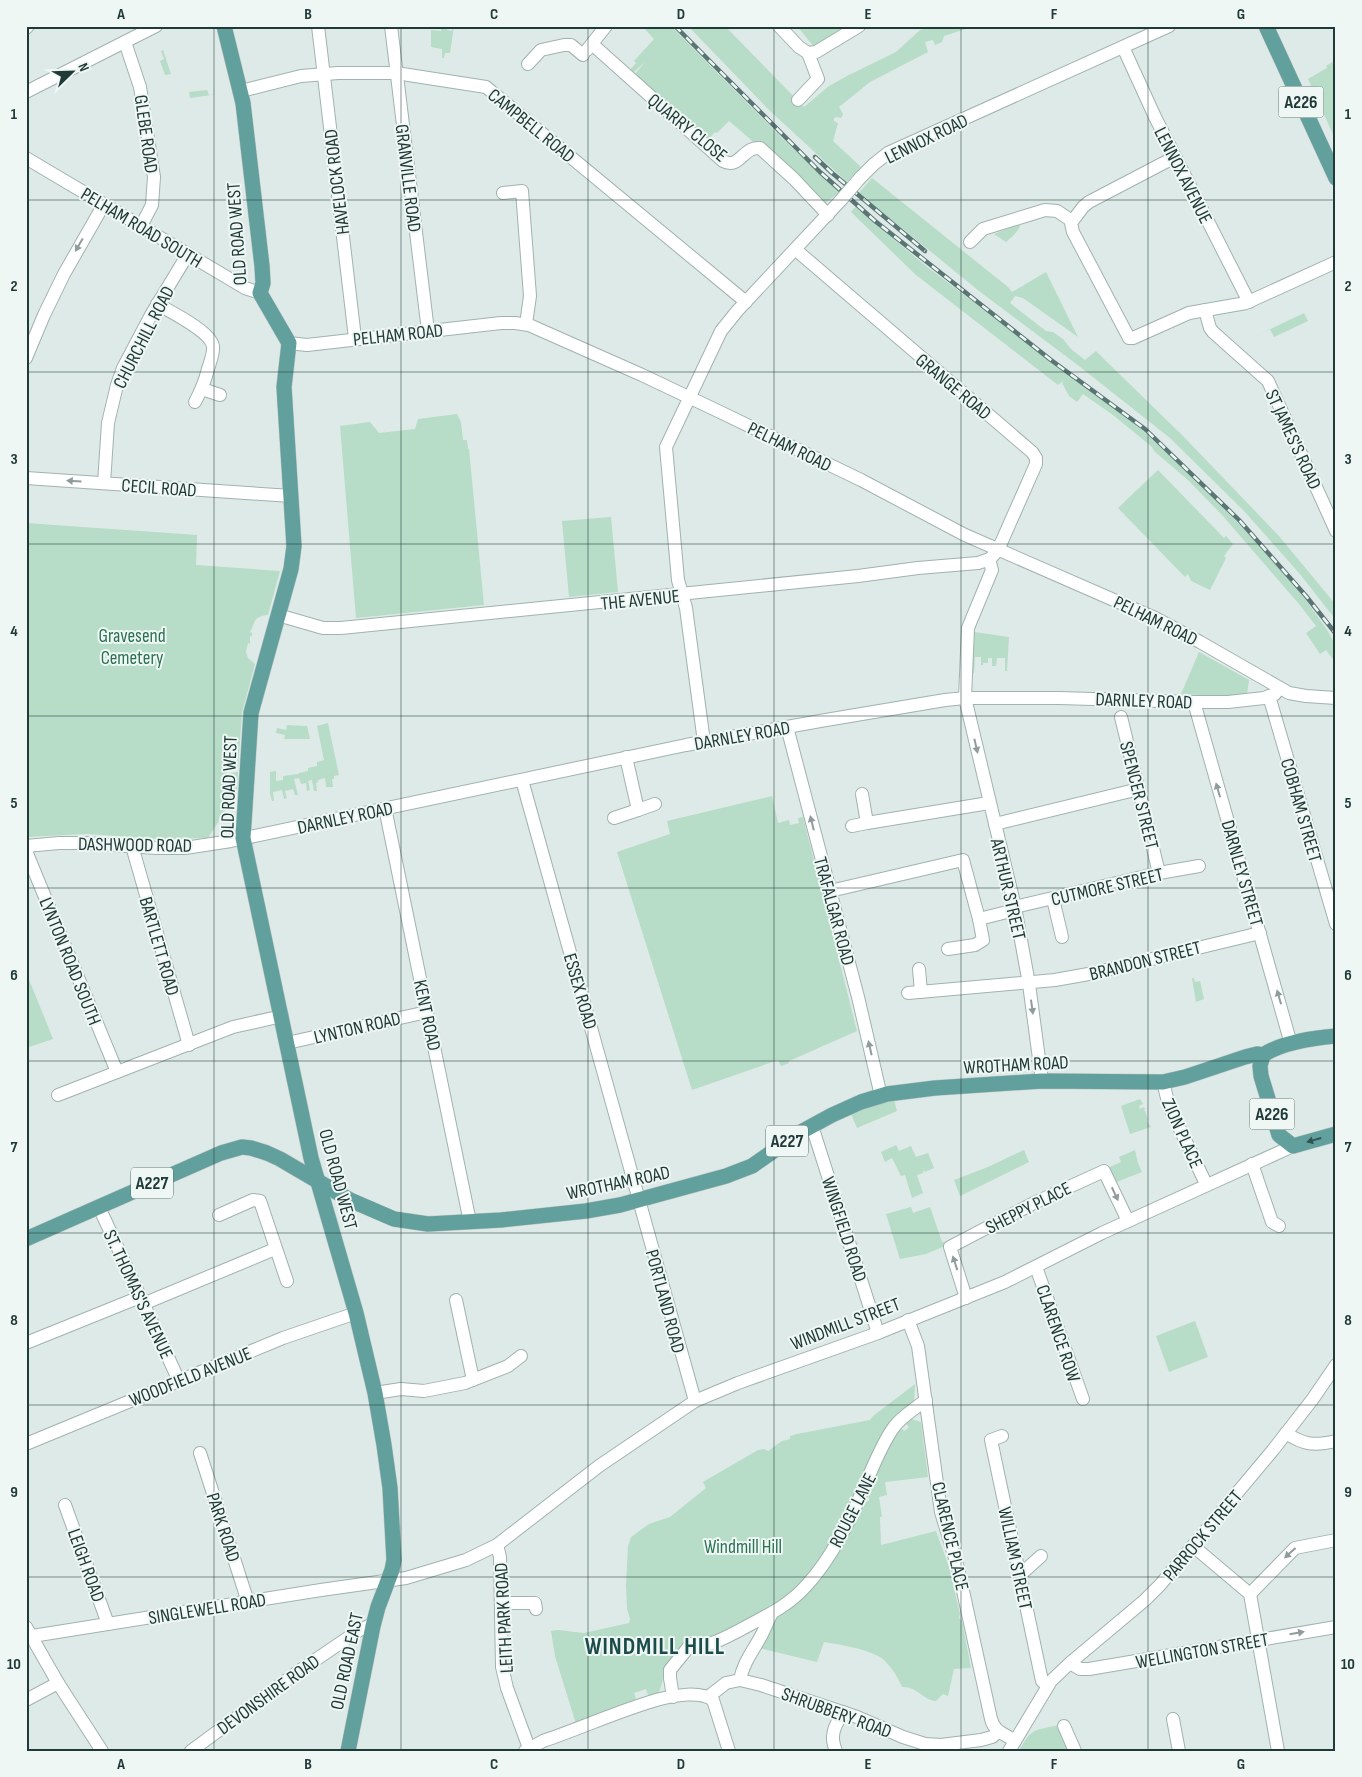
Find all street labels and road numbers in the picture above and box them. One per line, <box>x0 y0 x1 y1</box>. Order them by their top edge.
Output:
street label: CAMPBELL ROAD <box>483 84 579 168</box>
road number: A226 <box>1278 86 1324 118</box>
street label: QUARRY CLOSE <box>642 89 732 167</box>
street label: GLEBE ROAD <box>129 93 162 175</box>
street label: LENNOX ROAD <box>881 109 972 169</box>
street label: GRANVILLE ROAD <box>389 123 426 234</box>
street label: LENNOX AVENUE <box>1149 124 1217 228</box>
street label: HAVELOCK ROAD <box>320 128 355 236</box>
street label: OLD ROAD WEST <box>222 181 253 286</box>
street label: PELHAM ROAD SOUTH <box>76 183 206 274</box>
street label: CHURCHILL ROAD <box>109 283 180 393</box>
street label: PELHAM ROAD <box>352 319 444 352</box>
street label: GRANGE ROAD <box>911 349 996 425</box>
street label: ST JAMES'S ROAD <box>1259 386 1326 493</box>
street label: PELHAM ROAD <box>744 417 835 477</box>
street label: CECIL ROAD <box>121 474 197 503</box>
street label: THE AVENUE <box>600 585 681 616</box>
street label: PELHAM ROAD <box>1110 591 1201 651</box>
street label: DARNLEY ROAD <box>1095 688 1193 715</box>
street label: DARNLEY ROAD <box>693 717 792 756</box>
street label: OLD ROAD WEST <box>216 735 243 839</box>
street label: SPENCER STREET <box>1114 739 1163 852</box>
street label: COBHAM STREET <box>1275 756 1326 865</box>
street label: DARNLEY ROAD <box>296 797 395 840</box>
street label: DARNLEY STREET <box>1215 818 1268 929</box>
street label: DASHWOOD ROAD <box>78 833 192 858</box>
street label: ARTHUR STREET <box>985 836 1030 942</box>
street label: TRAFALGAR ROAD <box>808 855 859 968</box>
street label: CUTMORE STREET <box>1049 863 1166 912</box>
street label: LYNTON ROAD SOUTH <box>34 894 106 1029</box>
street label: BARTLETT ROAD <box>134 894 184 998</box>
street label: BRANDON STREET <box>1087 936 1204 986</box>
street label: ESSEX ROAD <box>558 951 601 1032</box>
street label: KENT ROAD <box>408 978 445 1053</box>
street label: LYNTON ROAD <box>312 1007 403 1050</box>
street label: WROTHAM ROAD <box>963 1051 1069 1080</box>
street label: ZION PLACE <box>1156 1095 1207 1172</box>
road number: A226 <box>1250 1098 1294 1130</box>
road number: A227 <box>766 1126 808 1156</box>
street label: OLD ROAD WEST <box>313 1127 362 1232</box>
street label: WROTHAM ROAD <box>564 1161 672 1206</box>
road number: A227 <box>131 1168 173 1198</box>
street label: WINGFIELD ROAD <box>816 1174 871 1285</box>
street label: SHEPPY PLACE <box>982 1177 1075 1240</box>
street label: ST. THOMAS'S AVENUE <box>98 1226 178 1363</box>
street label: PORTLAND ROAD <box>640 1247 689 1356</box>
street label: CLARENCE ROW <box>1030 1282 1085 1386</box>
street label: WINDMILL STREET <box>788 1293 904 1356</box>
street label: WOODFIELD AVENUE <box>126 1342 255 1412</box>
street label: ROUGE LANE <box>825 1470 882 1552</box>
street label: CLARENCE PLACE <box>926 1480 973 1593</box>
street label: PARROCK STREET <box>1159 1486 1248 1586</box>
street label: PARK ROAD <box>201 1490 245 1565</box>
street label: WILLIAM STREET <box>992 1505 1037 1612</box>
street label: LEIGH ROAD <box>62 1526 109 1605</box>
street label: LEITH PARK ROAD <box>490 1562 519 1674</box>
street label: SINGLEWELL ROAD <box>147 1589 268 1630</box>
street label: OLD ROAD EAST <box>326 1610 369 1712</box>
street label: WELLINGTON STREET <box>1134 1628 1271 1674</box>
street label: DEVONSHIRE ROAD <box>213 1650 325 1740</box>
street label: SHRUBBERY ROAD <box>778 1683 895 1744</box>

